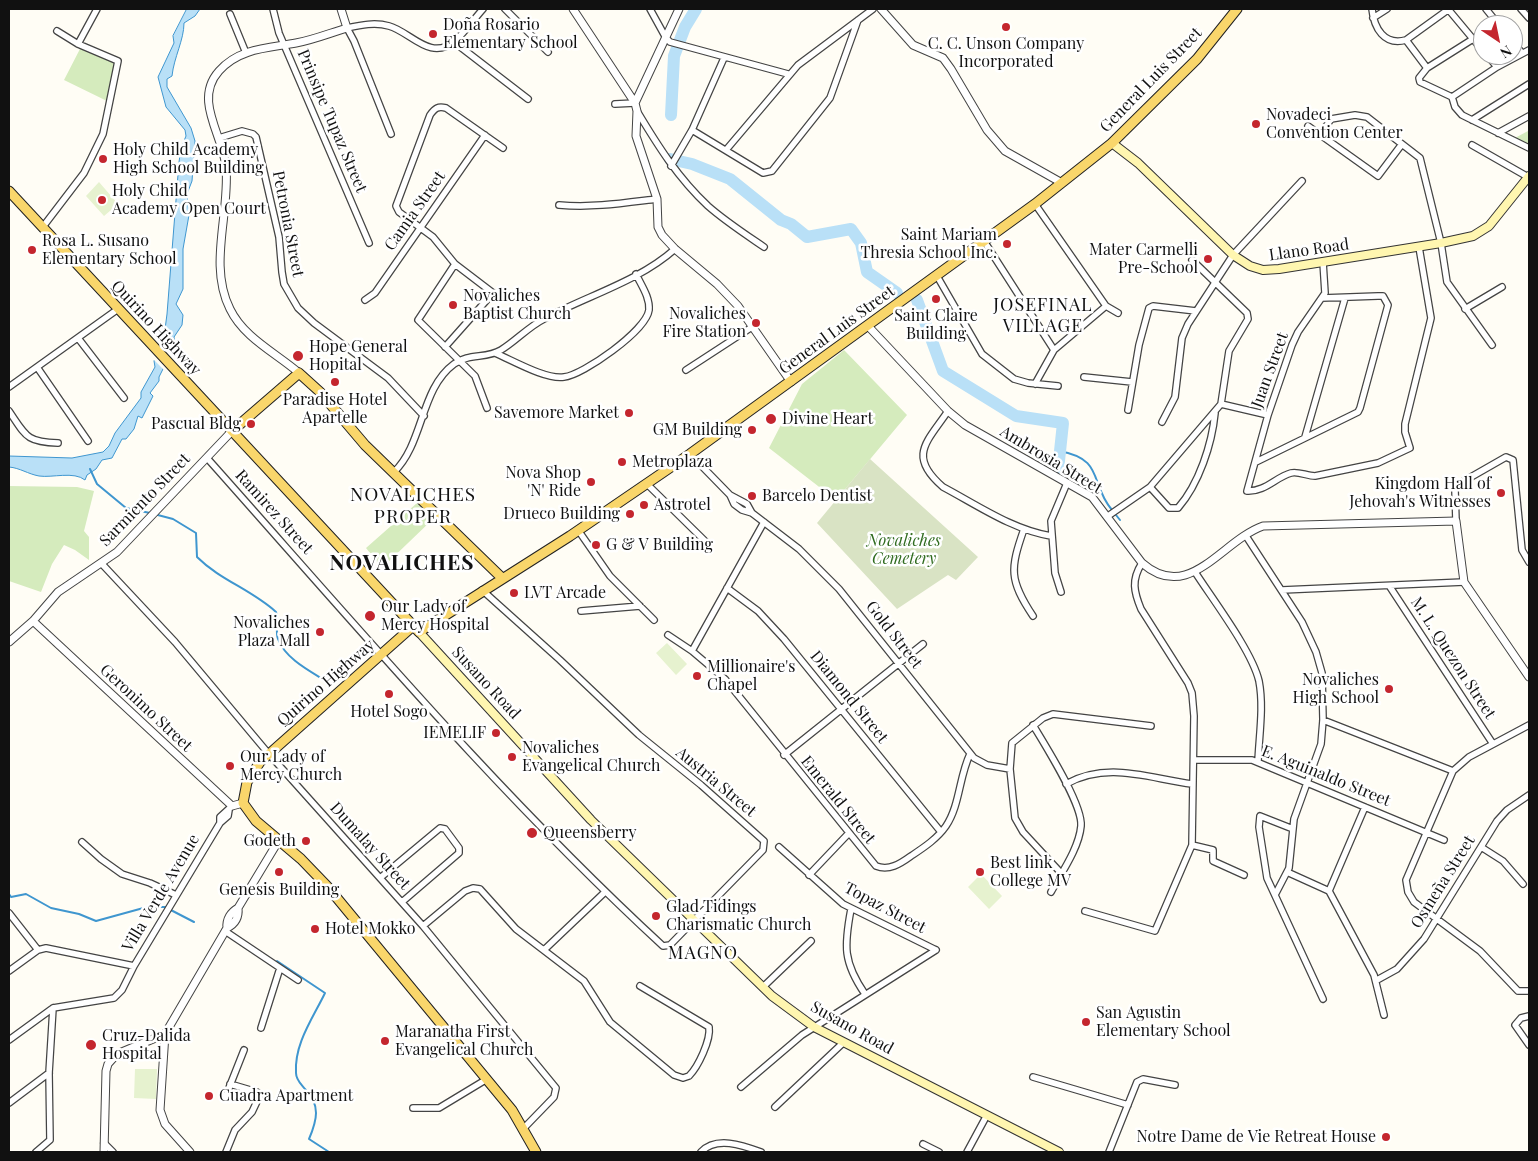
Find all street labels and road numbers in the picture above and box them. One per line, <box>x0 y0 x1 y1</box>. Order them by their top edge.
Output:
street label: General Luis Street <box>1096 24 1206 136</box>
street label: Prinsipe Tupaz Street <box>293 46 371 196</box>
street label: Camia Street <box>381 167 449 255</box>
street label: Petronia Street <box>268 169 308 279</box>
street label: Llano Road <box>1268 235 1350 265</box>
street label: Quirino Highway <box>107 277 205 379</box>
street label: General Luis Street <box>775 282 899 378</box>
street label: Juan Street <box>1248 330 1292 410</box>
street label: Ambrosia Street <box>997 422 1105 498</box>
street label: Sarmiento Street <box>96 450 194 550</box>
street label: Ramirez Street <box>231 466 317 558</box>
street label: M. L. Quezon Street <box>1406 593 1500 723</box>
street label: Gold Street <box>862 597 926 673</box>
street label: Quirino Highway <box>273 636 379 730</box>
street label: Susano Road <box>448 643 524 723</box>
street label: Diamond Street <box>806 647 892 747</box>
street label: Geronimo Street <box>96 660 196 756</box>
street label: E. Aguinaldo Street <box>1259 741 1393 811</box>
street label: Austria Street <box>672 743 760 821</box>
street label: Emerald Street <box>797 752 879 848</box>
street label: Dumalay Street <box>326 799 414 893</box>
street label: Villa Verde Avenue <box>118 831 204 955</box>
street label: Osmeña Street <box>1407 832 1479 932</box>
street label: Topaz Street <box>841 878 929 938</box>
street label: Susano Road <box>807 997 897 1059</box>

